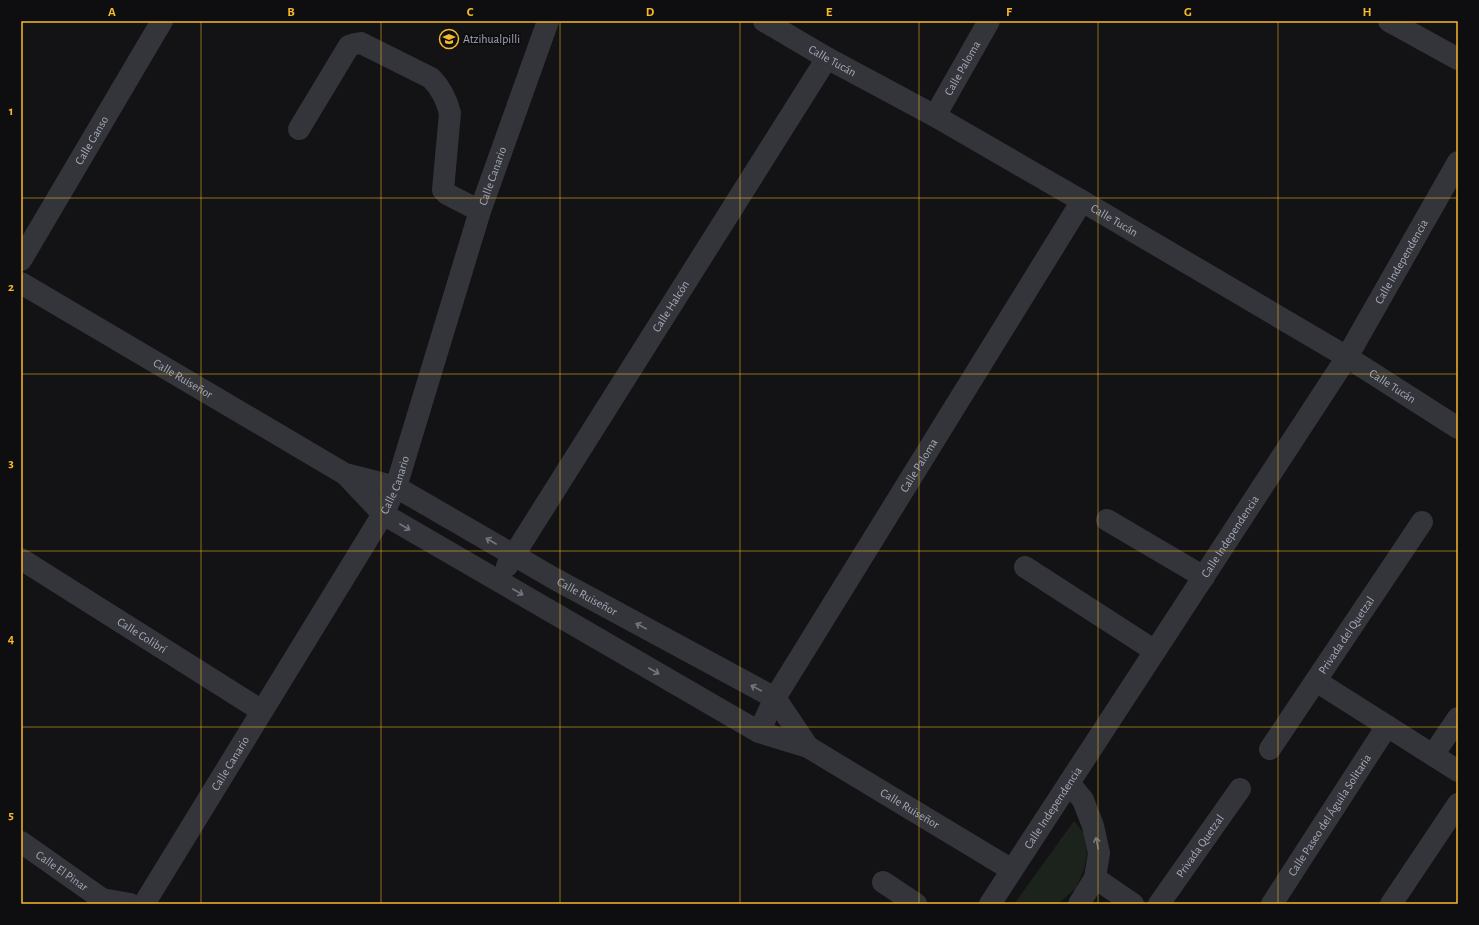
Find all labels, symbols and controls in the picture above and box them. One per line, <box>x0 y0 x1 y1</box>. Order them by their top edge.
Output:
text: A <box>108 6 116 19</box>
text: B <box>287 6 295 19</box>
text: C <box>467 6 474 19</box>
text: D <box>646 6 655 19</box>
text: E <box>826 6 833 19</box>
text: F <box>1006 6 1013 19</box>
text: G <box>1184 6 1192 19</box>
text: H <box>1362 6 1372 19</box>
school or university icon: Atzihualpilli <box>438 28 460 50</box>
place label: Atzihualpilli <box>463 33 520 45</box>
street label: Calle Paloma <box>942 38 983 98</box>
street label: Calle Tucán <box>806 43 858 79</box>
text: 1 <box>9 105 13 118</box>
street label: Calle Ganso <box>73 114 111 167</box>
street label: Calle Canario <box>477 145 509 207</box>
street label: Calle Tucán <box>1089 202 1140 239</box>
street label: Calle Independencia <box>1373 217 1430 306</box>
street label: Calle Halcón <box>650 278 691 334</box>
text: 2 <box>8 281 14 294</box>
street label: Calle Ruiseñor <box>151 356 215 401</box>
street label: Calle Tucán <box>1367 367 1418 405</box>
street label: Calle Paloma <box>898 436 940 494</box>
street label: Calle Canario <box>378 454 411 516</box>
text: 3 <box>8 457 14 470</box>
street label: Calle Independencia <box>1199 493 1261 580</box>
one-way arrow <box>399 523 411 531</box>
one-way arrow <box>485 537 497 545</box>
street label: Calle Ruiseñor <box>555 575 619 618</box>
one-way arrow <box>512 588 524 596</box>
street label: Privada del Quetzal <box>1316 594 1376 676</box>
street label: Calle Colibrí <box>115 615 169 655</box>
one-way arrow <box>635 622 647 629</box>
text: 4 <box>8 633 15 646</box>
one-way arrow <box>648 667 660 675</box>
one-way arrow <box>750 683 762 691</box>
street label: Calle Canario <box>209 734 251 793</box>
street label: Calle Paseo del Águila Solitaria <box>1286 751 1373 878</box>
street label: Calle Independencia <box>1022 764 1084 851</box>
street label: Calle Ruiseñor <box>878 786 942 831</box>
text: 5 <box>8 809 14 822</box>
street label: Privada Quetzal <box>1174 812 1226 880</box>
one-way arrow <box>1092 837 1100 850</box>
street label: Calle El Pinar <box>34 848 90 893</box>

